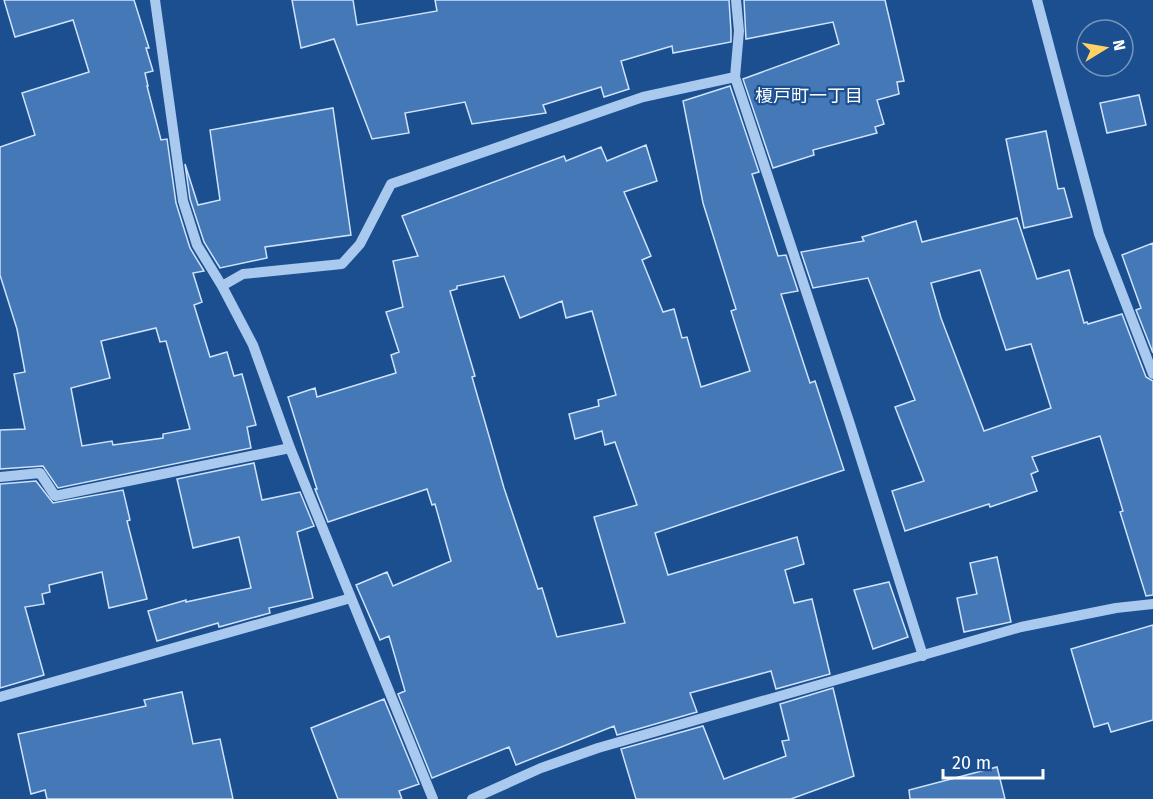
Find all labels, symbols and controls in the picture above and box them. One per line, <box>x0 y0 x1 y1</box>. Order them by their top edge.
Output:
north arrow <box>1075 18 1135 78</box>
text: N <box>1109 38 1130 52</box>
district label: 榎戸町一丁目 <box>755 85 863 107</box>
scale bar <box>943 742 1044 780</box>
text: 20 m <box>952 752 991 774</box>

